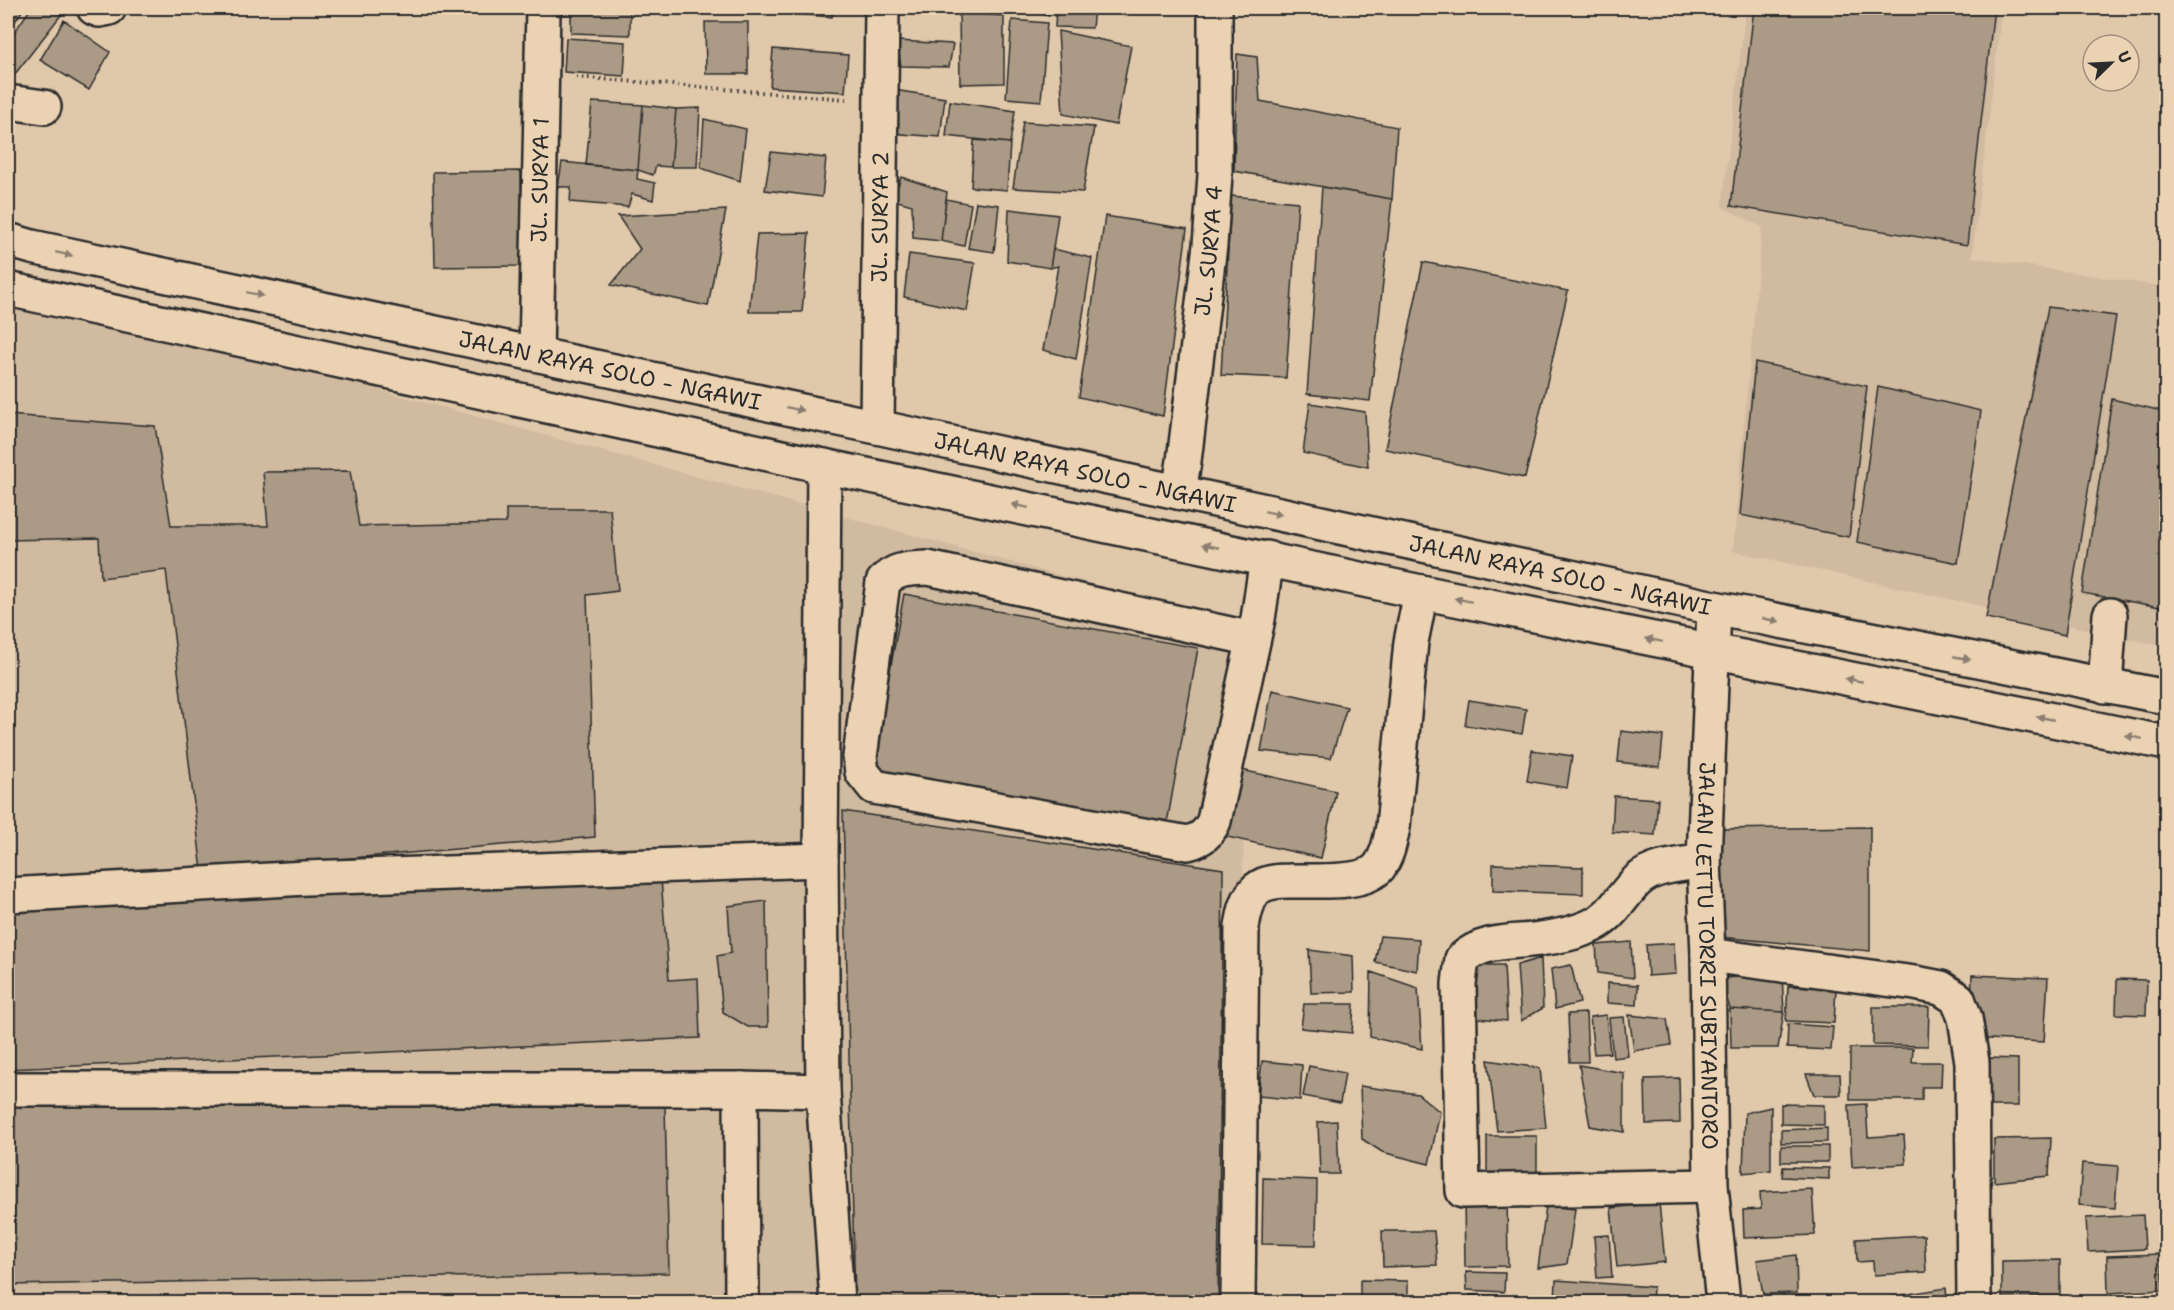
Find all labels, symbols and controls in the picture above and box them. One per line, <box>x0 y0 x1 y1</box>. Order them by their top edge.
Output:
north arrow <box>2081 33 2141 93</box>
text: U <box>2112 48 2136 66</box>
street label: JL. SURYA 1 <box>524 117 556 243</box>
street label: JL. SURYA 2 <box>865 151 895 283</box>
street label: JL. SURYA 4 <box>1188 184 1229 318</box>
one-way arrow <box>55 250 74 259</box>
one-way arrow <box>246 290 264 300</box>
street label: JALAN RAYA SOLO - NGAWI <box>456 324 764 417</box>
one-way arrow <box>786 405 805 414</box>
street label: JALAN RAYA SOLO - NGAWI <box>931 426 1239 519</box>
one-way arrow <box>1011 501 1029 511</box>
one-way arrow <box>1264 509 1283 518</box>
street label: JALAN RAYA SOLO - NGAWI <box>1406 528 1714 622</box>
one-way arrow <box>1201 541 1220 550</box>
one-way arrow <box>1453 595 1472 604</box>
one-way arrow <box>1762 616 1781 625</box>
one-way arrow <box>1644 635 1663 644</box>
one-way arrow <box>1953 654 1972 663</box>
one-way arrow <box>1844 675 1863 684</box>
one-way arrow <box>2035 713 2054 722</box>
one-way arrow <box>2125 731 2144 741</box>
street label: JALAN LETTU TORRI SUBIYANTORO <box>1689 761 1725 1150</box>

